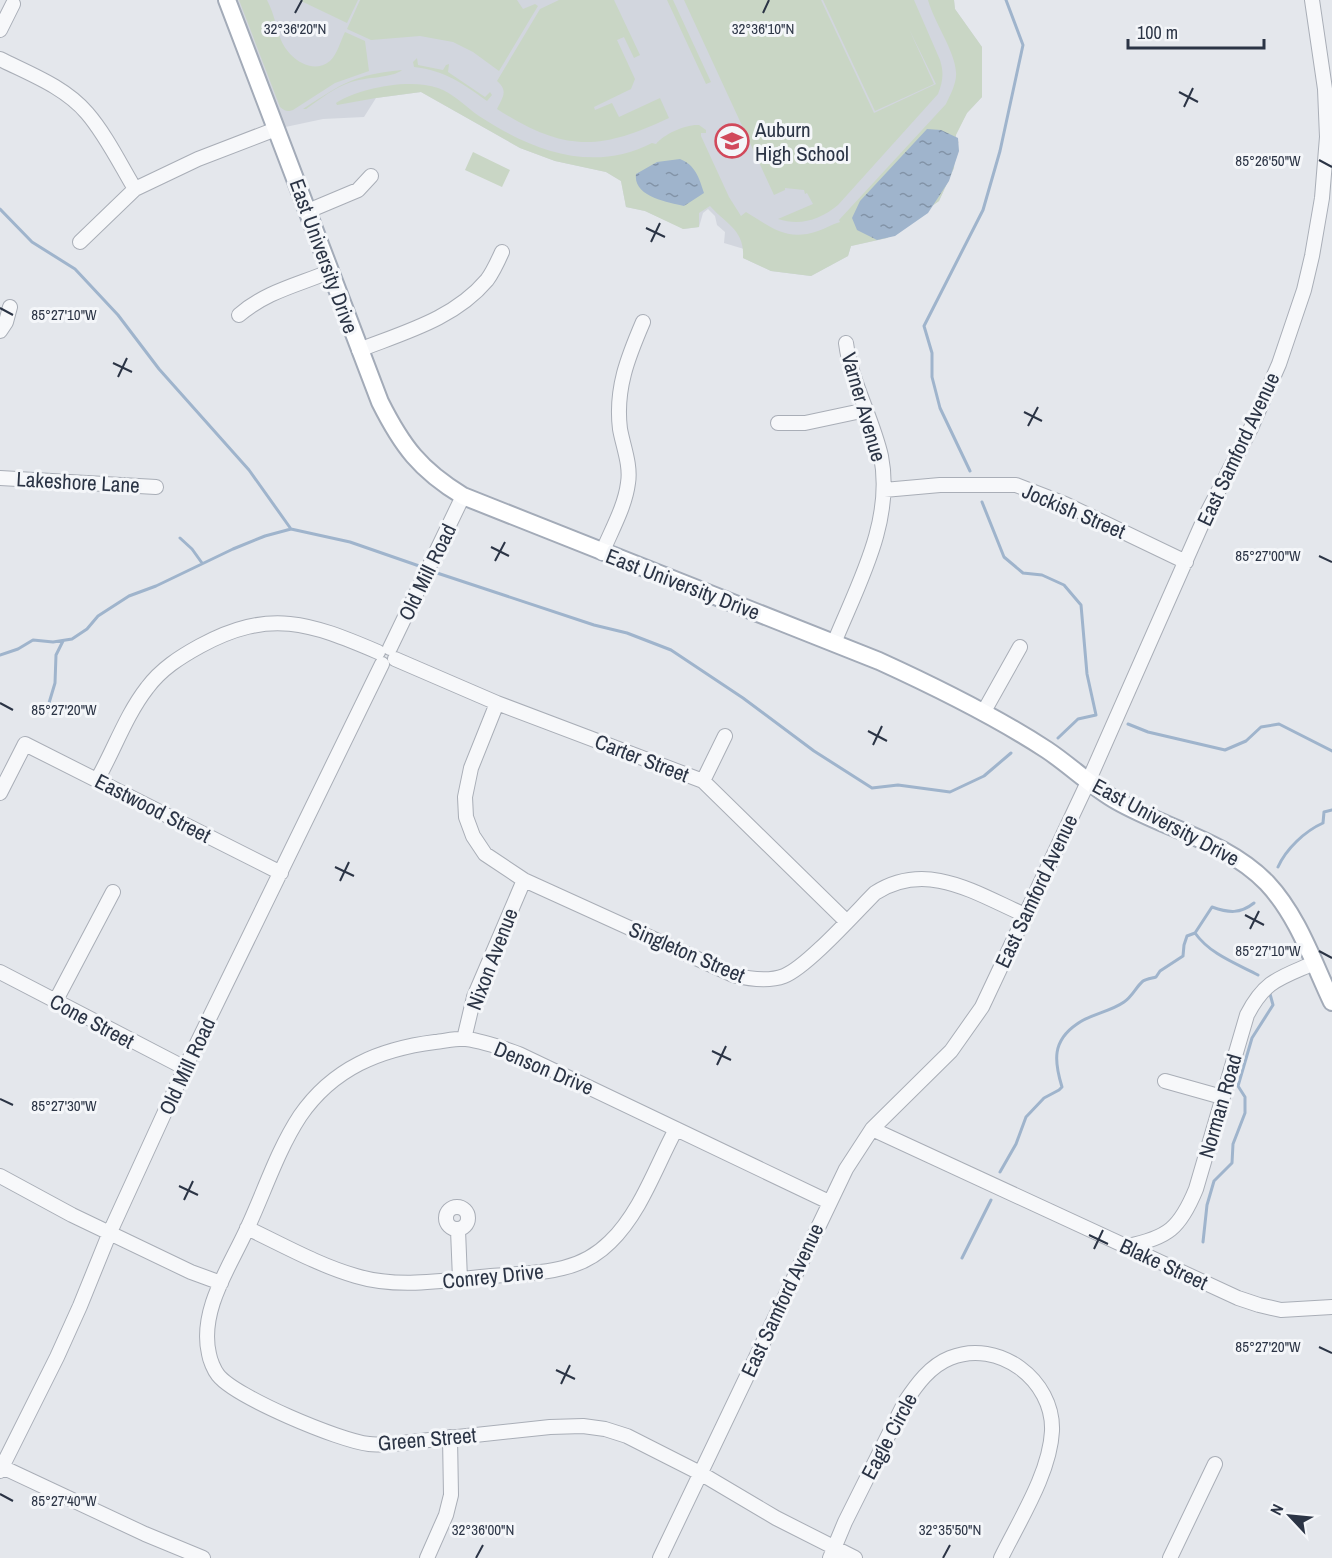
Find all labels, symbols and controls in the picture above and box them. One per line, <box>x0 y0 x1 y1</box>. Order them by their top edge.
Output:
scale bar <box>1128 12 1264 50</box>
text: 32°36'20"N <box>264 18 326 39</box>
text: 32°36'10"N <box>732 18 794 39</box>
text: 100 m <box>1137 20 1178 45</box>
place label: Auburn High School <box>754 115 849 168</box>
school or university icon: Auburn High School <box>714 123 750 159</box>
text: 85°26'50"W <box>1235 150 1301 171</box>
street label: East University Drive <box>283 175 365 337</box>
text: 85°27'10"W <box>31 304 97 325</box>
street label: Varner Avenue <box>835 349 893 465</box>
street label: East Samford Avenue <box>1190 368 1286 530</box>
street label: Lakeshore Lane <box>16 464 140 500</box>
street label: Jockish Street <box>1018 476 1130 546</box>
street label: Old Mill Road <box>391 519 463 625</box>
street label: East University Drive <box>602 541 764 627</box>
text: 85°27'00"W <box>1235 545 1301 566</box>
text: 85°27'20"W <box>31 699 97 720</box>
street label: Carter Street <box>591 727 693 789</box>
street label: Eastwood Street <box>90 766 216 850</box>
street label: East University Drive <box>1087 771 1245 873</box>
street label: East Samford Avenue <box>988 810 1084 972</box>
street label: Nixon Avenue <box>459 904 525 1014</box>
street label: Singleton Street <box>624 915 750 990</box>
text: 85°27'10"W <box>1235 940 1301 961</box>
street label: Cone Street <box>45 987 140 1055</box>
street label: Old Mill Road <box>152 1013 222 1119</box>
street label: Denson Drive <box>490 1034 598 1102</box>
street label: Norman Road <box>1191 1050 1249 1162</box>
text: 85°27'30"W <box>31 1095 97 1116</box>
street label: East Samford Avenue <box>734 1219 830 1381</box>
street label: Blake Street <box>1115 1231 1213 1297</box>
street label: Conrey Drive <box>441 1256 545 1296</box>
text: 85°27'20"W <box>1235 1336 1301 1357</box>
street label: Eagle Circle <box>854 1388 924 1484</box>
street label: Green Street <box>377 1420 478 1458</box>
north arrow <box>1260 1486 1320 1546</box>
text: 85°27'40"W <box>31 1490 97 1511</box>
text: N <box>1265 1500 1288 1519</box>
text: 32°36'00"N <box>452 1519 514 1540</box>
text: 32°35'50"N <box>919 1519 981 1540</box>

